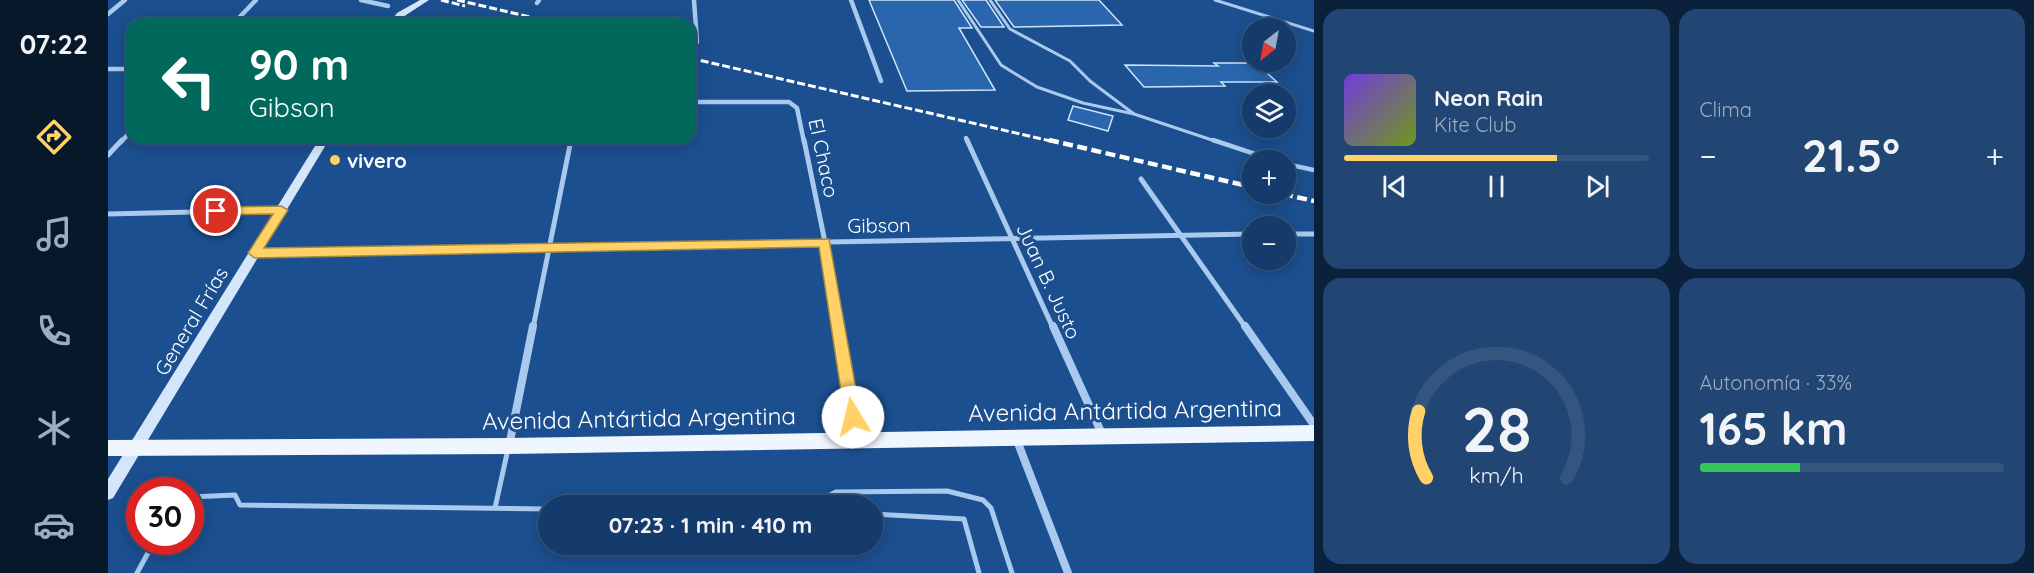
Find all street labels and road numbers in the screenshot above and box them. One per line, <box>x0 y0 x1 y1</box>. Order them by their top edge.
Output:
street label: El Chaco <box>803 116 845 200</box>
street label: Gibson <box>847 212 911 238</box>
street label: Juan B. Justo <box>1011 219 1087 343</box>
street label: General Frías <box>149 262 233 380</box>
street label: Avenida Antártida Argentina <box>968 392 1282 428</box>
street label: Avenida Antártida Argentina <box>482 400 796 436</box>

